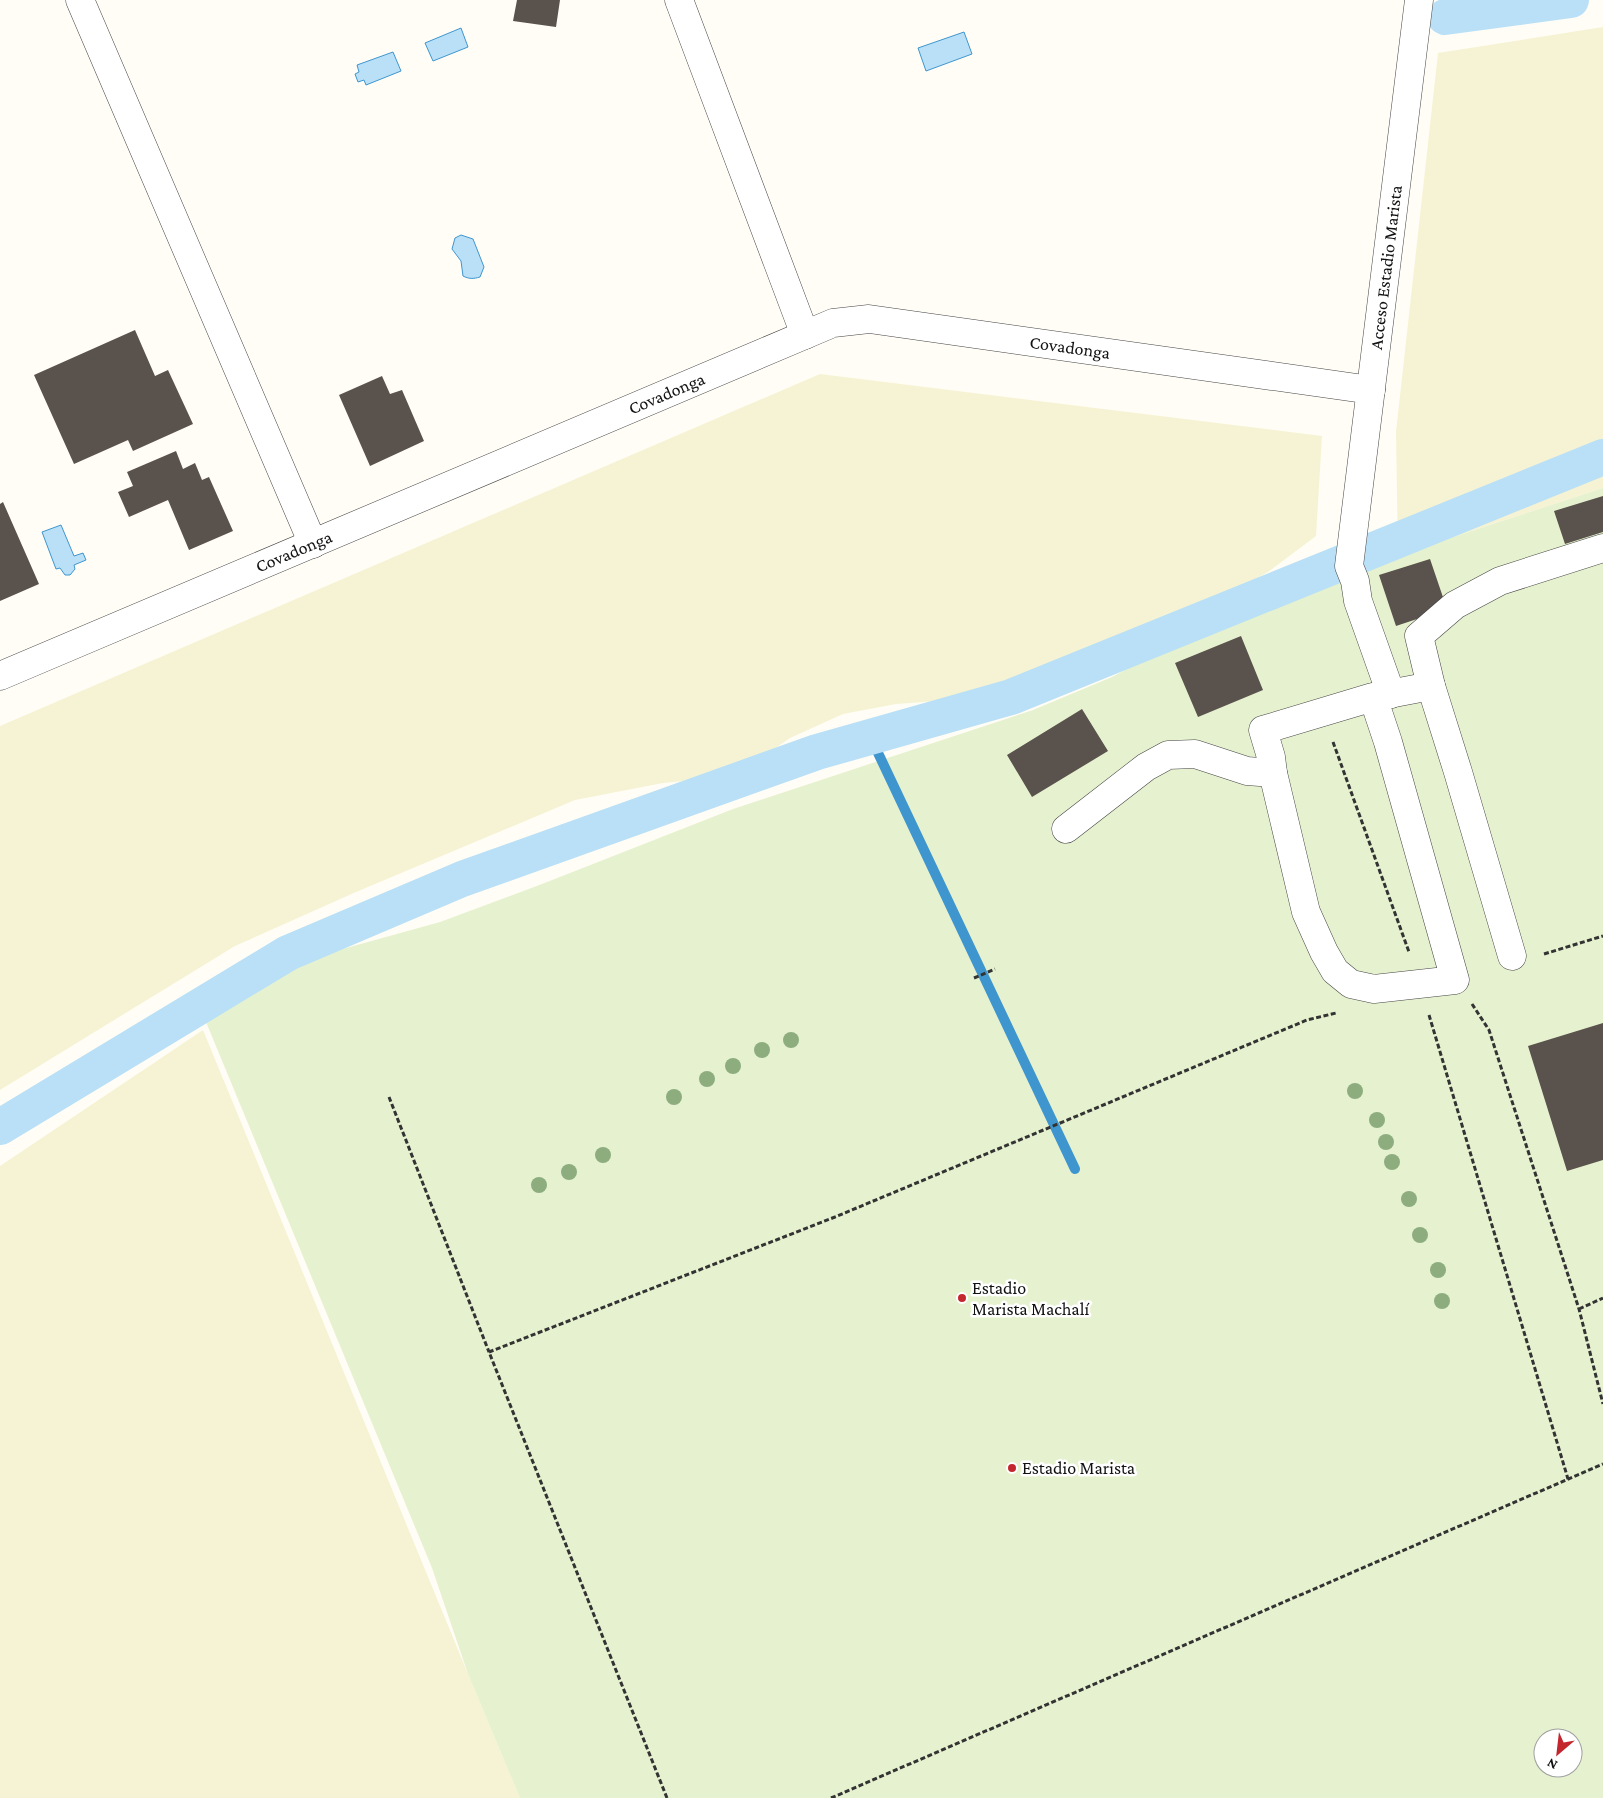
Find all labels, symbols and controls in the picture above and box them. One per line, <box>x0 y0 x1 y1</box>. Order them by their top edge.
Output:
street label: Acceso Estadio Marista <box>1366 184 1406 351</box>
street label: Covadonga <box>1029 332 1112 363</box>
street label: Covadonga <box>625 368 708 419</box>
street label: Covadonga <box>253 527 335 577</box>
place label: Estadio Marista Machalí <box>972 1278 1090 1319</box>
marker: Estadio Marista Machalí <box>956 1292 968 1304</box>
place label: Estadio Marista <box>1022 1458 1135 1478</box>
marker: Estadio Marista <box>1006 1462 1018 1474</box>
north arrow <box>1533 1728 1583 1778</box>
text: N <box>1544 1755 1560 1774</box>

